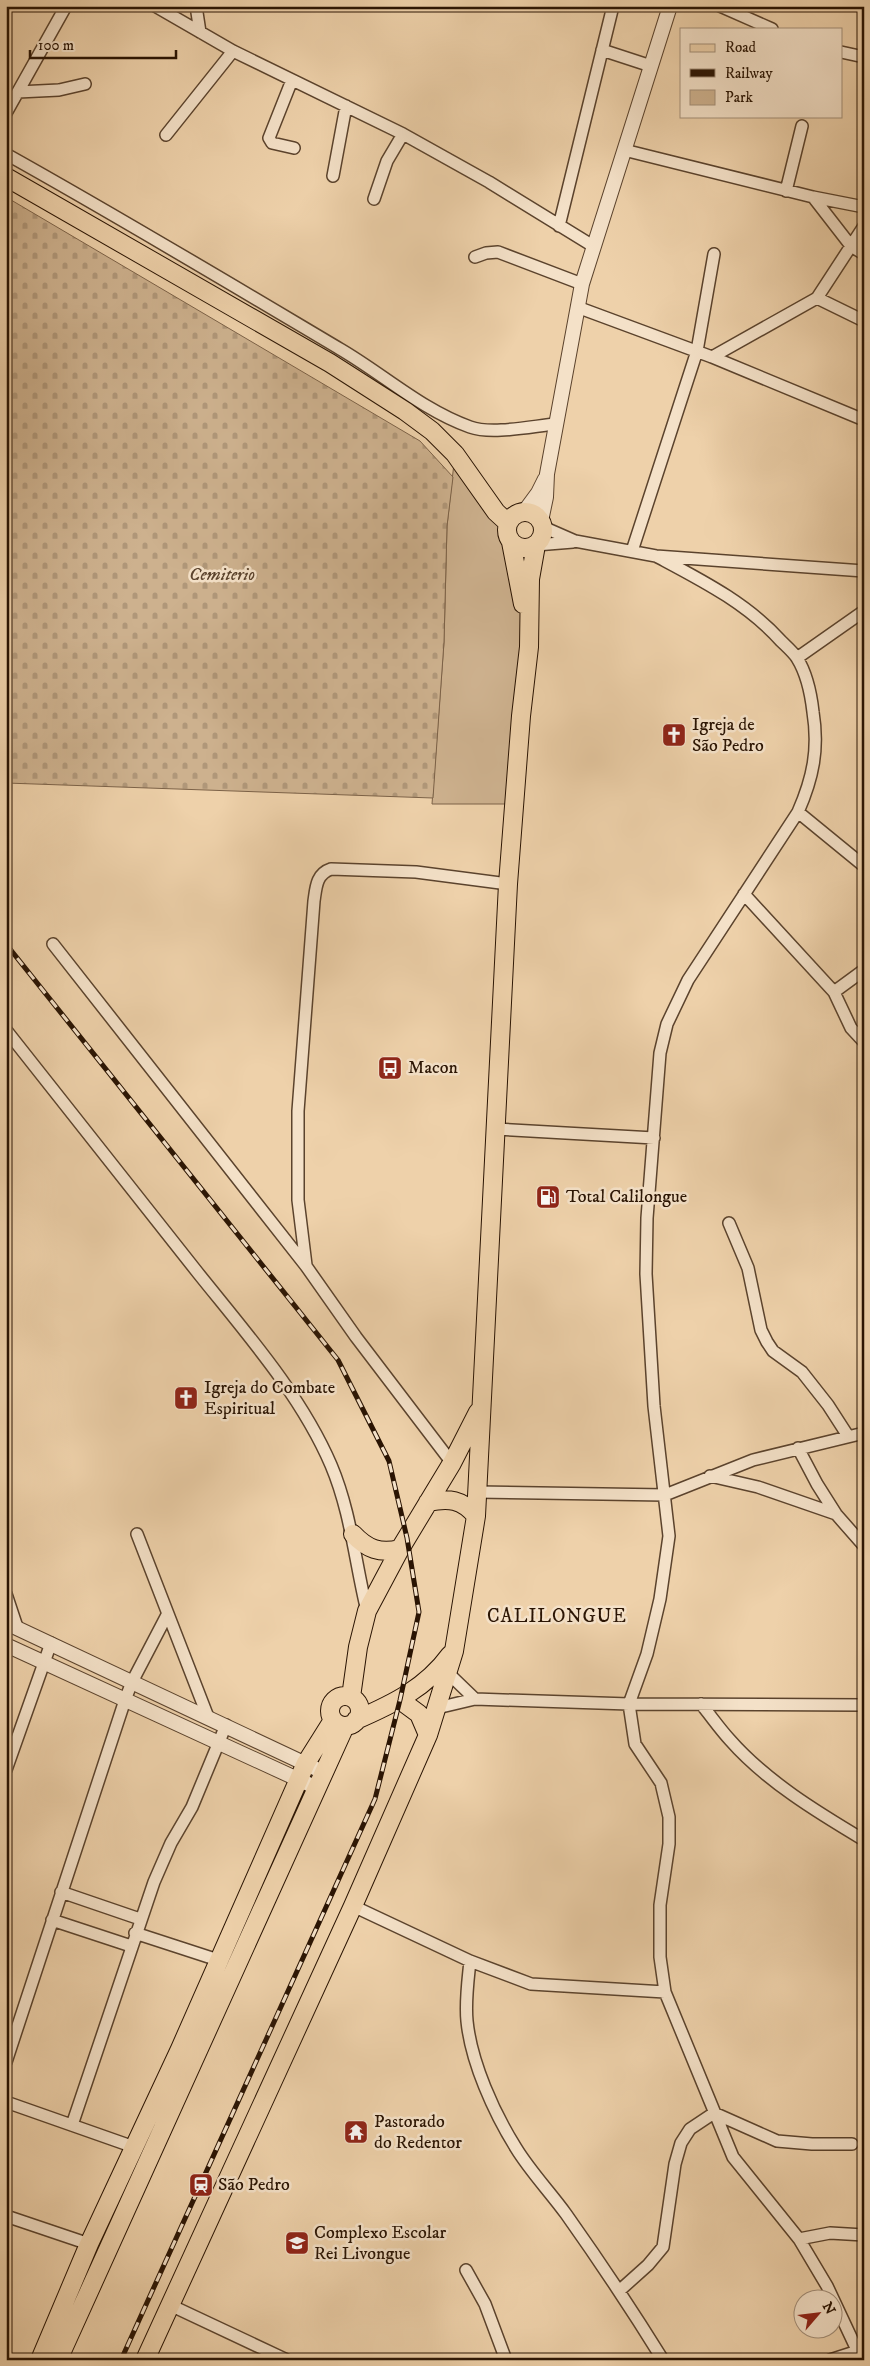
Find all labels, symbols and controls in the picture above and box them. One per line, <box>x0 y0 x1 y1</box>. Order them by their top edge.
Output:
scale bar <box>30 28 176 60</box>
legend <box>680 28 842 118</box>
text: 100 m <box>38 36 74 55</box>
text: Road <box>725 38 757 57</box>
text: Railway <box>725 64 773 83</box>
text: Park <box>725 88 754 107</box>
park label: Cemiterio <box>189 564 255 586</box>
place label: Igreja de São Pedro <box>692 714 764 757</box>
church icon: Igreja de São Pedro <box>661 722 687 748</box>
bus stop icon: Macon <box>377 1055 403 1081</box>
place label: Macon <box>408 1057 459 1079</box>
fuel station icon: Total Calilongue <box>535 1184 561 1210</box>
place label: Total Calilongue <box>566 1186 687 1208</box>
place label: Igreja do Combate Espiritual <box>204 1377 335 1420</box>
church icon: Igreja do Combate Espiritual <box>173 1385 199 1411</box>
district label: CALILONGUE <box>487 1605 627 1628</box>
place label: Pastorado do Redentor <box>374 2111 462 2154</box>
temple icon: Pastorado do Redentor <box>343 2119 369 2145</box>
station icon: São Pedro <box>188 2172 214 2198</box>
place label: São Pedro <box>218 2174 290 2196</box>
place label: Complexo Escolar Rei Livongue <box>314 2222 447 2265</box>
school or university icon: Complexo Escolar Rei Livongue <box>284 2230 310 2256</box>
north arrow <box>792 2288 842 2338</box>
text: N <box>818 2299 839 2318</box>

